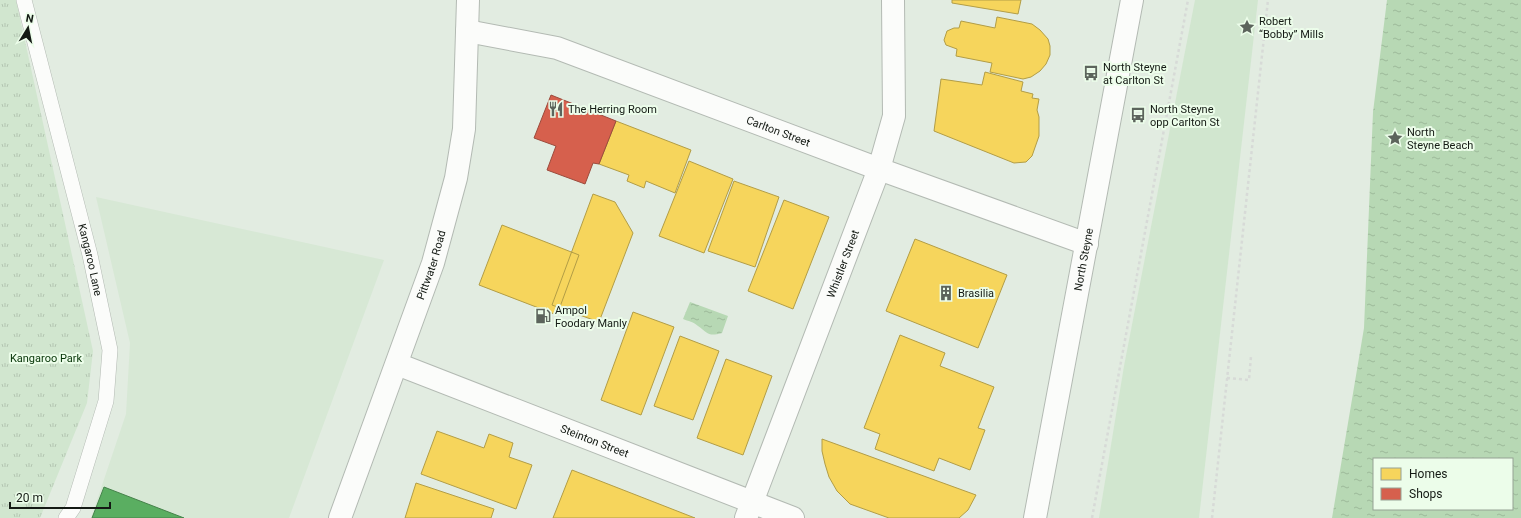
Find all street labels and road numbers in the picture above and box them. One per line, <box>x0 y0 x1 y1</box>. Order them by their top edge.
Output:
street label: Carlton Street <box>744 114 812 150</box>
street label: Kangaroo Lane <box>75 222 104 297</box>
street label: North Steyne <box>1072 227 1096 292</box>
street label: Whistler Street <box>824 228 862 300</box>
street label: Pittwater Road <box>414 229 449 302</box>
street label: Steinton Street <box>558 422 631 461</box>

